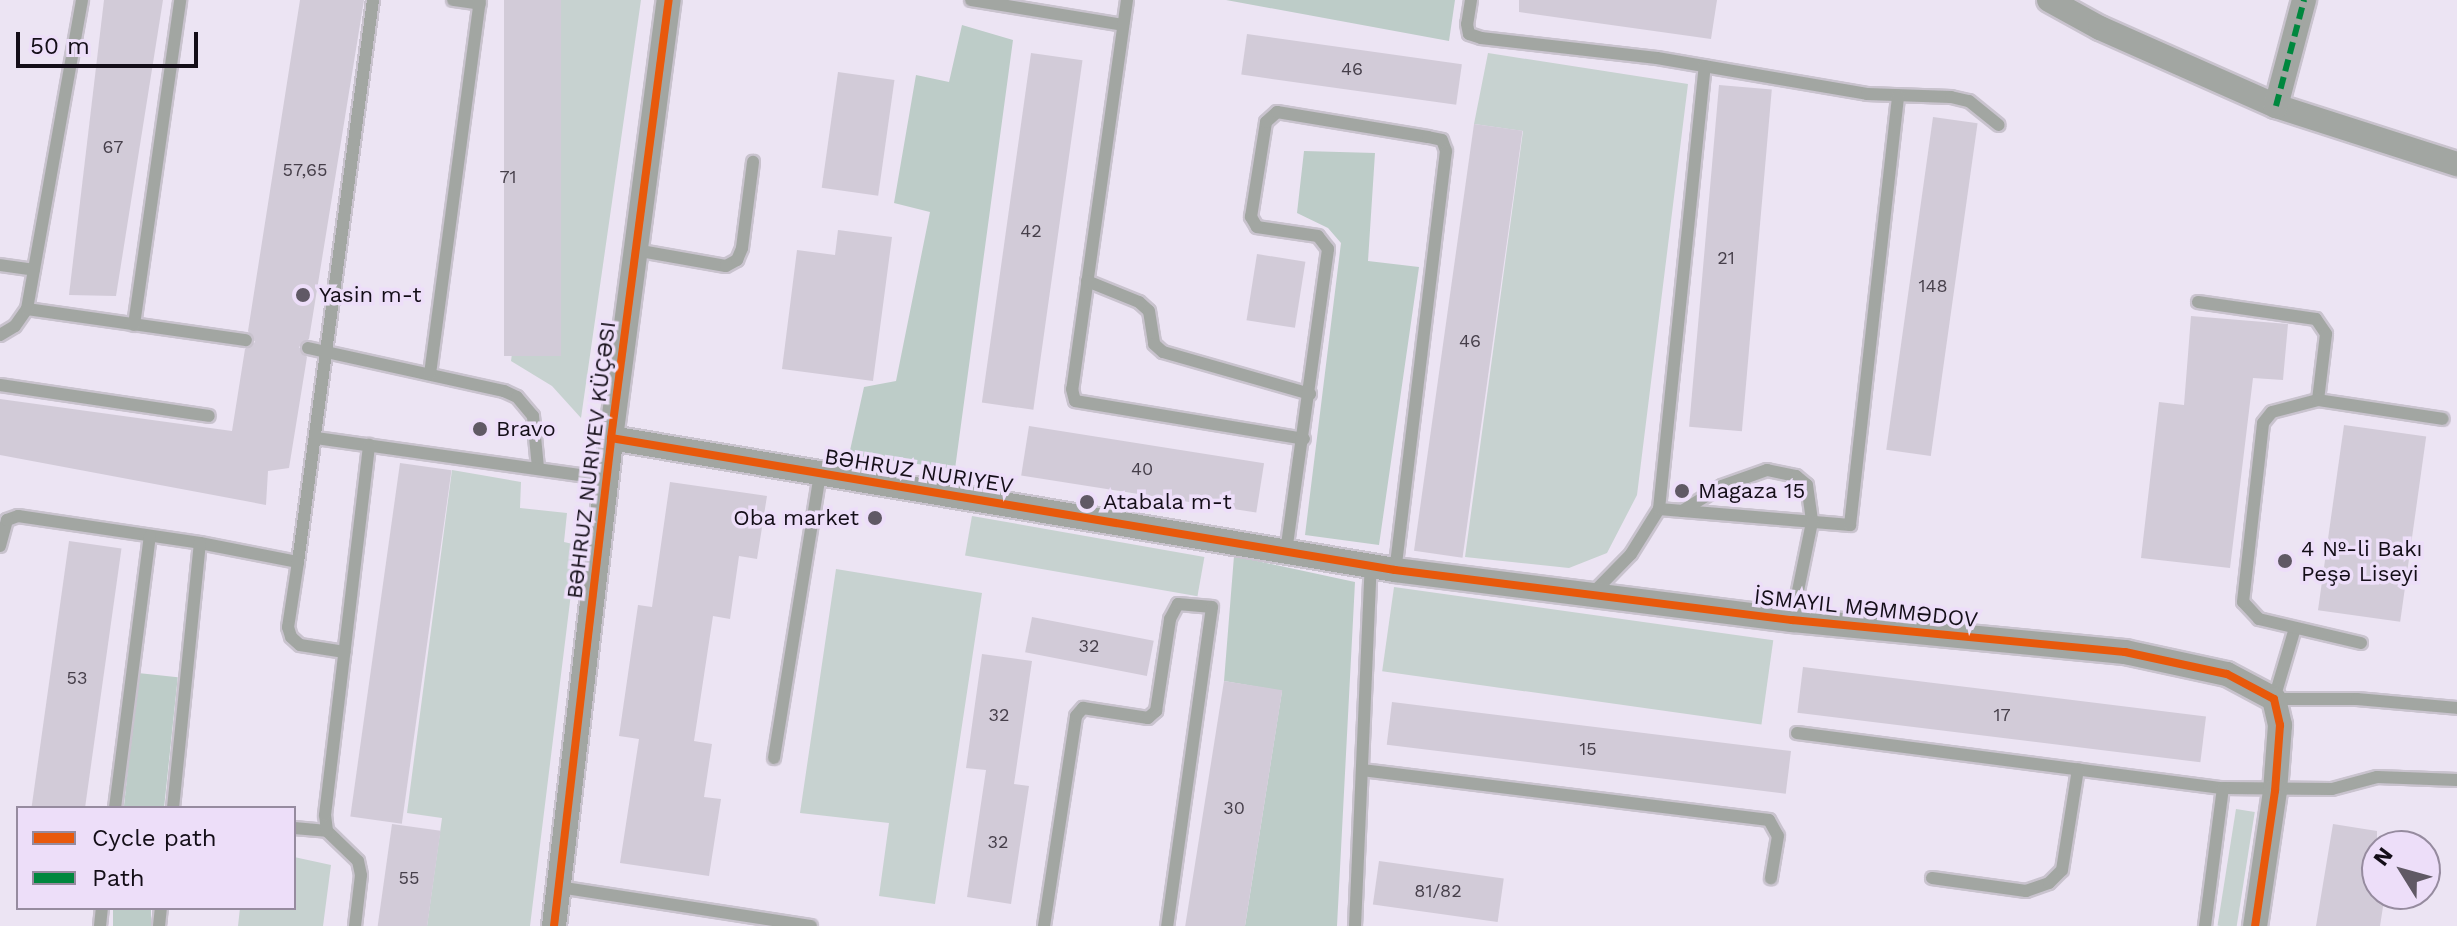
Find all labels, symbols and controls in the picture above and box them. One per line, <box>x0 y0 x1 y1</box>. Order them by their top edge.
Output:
scale bar <box>20 16 202 66</box>
text: 50 m <box>30 32 90 60</box>
house number: 46 <box>1341 58 1363 80</box>
house number: 67 <box>103 136 123 158</box>
house number: 57,65 <box>283 159 327 181</box>
house number: 71 <box>499 166 517 188</box>
house number: 42 <box>1020 220 1042 242</box>
house number: 21 <box>1717 247 1735 269</box>
house number: 148 <box>1918 275 1948 297</box>
place label: Yasin m-t <box>319 282 421 308</box>
marker: Yasin m-t <box>294 286 312 304</box>
street label: BƏHRUZ NURIYEV KÜÇƏSI <box>561 319 621 601</box>
house number: 46 <box>1459 330 1481 352</box>
place label: Bravo <box>496 416 556 442</box>
marker: Bravo <box>471 420 489 438</box>
street label: BƏHRUZ NURIYEV <box>823 443 1015 499</box>
house number: 40 <box>1131 458 1153 480</box>
place label: Magaza 15 <box>1698 478 1806 504</box>
marker: Magaza 15 <box>1673 482 1691 500</box>
place label: Atabala m-t <box>1103 489 1232 515</box>
marker: Atabala m-t <box>1078 493 1096 511</box>
place label: Oba market <box>733 505 859 531</box>
marker: Oba market <box>866 509 884 527</box>
place label: 4 №-li Bakı Peşə Liseyi <box>2301 535 2422 586</box>
marker: 4 №-li Bakı Peşə Liseyi <box>2276 552 2294 570</box>
street label: İSMAYIL MƏMMƏDOV <box>1752 583 1980 633</box>
house number: 32 <box>1079 635 1099 657</box>
house number: 53 <box>67 667 87 689</box>
house number: 32 <box>989 704 1009 726</box>
house number: 17 <box>1993 704 2011 726</box>
house number: 15 <box>1579 738 1597 760</box>
house number: 30 <box>1223 797 1245 819</box>
legend <box>16 806 296 910</box>
text: Cycle path <box>92 824 217 852</box>
north arrow <box>2361 830 2441 910</box>
house number: 32 <box>988 831 1008 853</box>
text: N <box>2368 842 2398 870</box>
text: Path <box>92 864 145 892</box>
house number: 55 <box>399 867 419 889</box>
house number: 81/82 <box>1414 880 1462 902</box>

